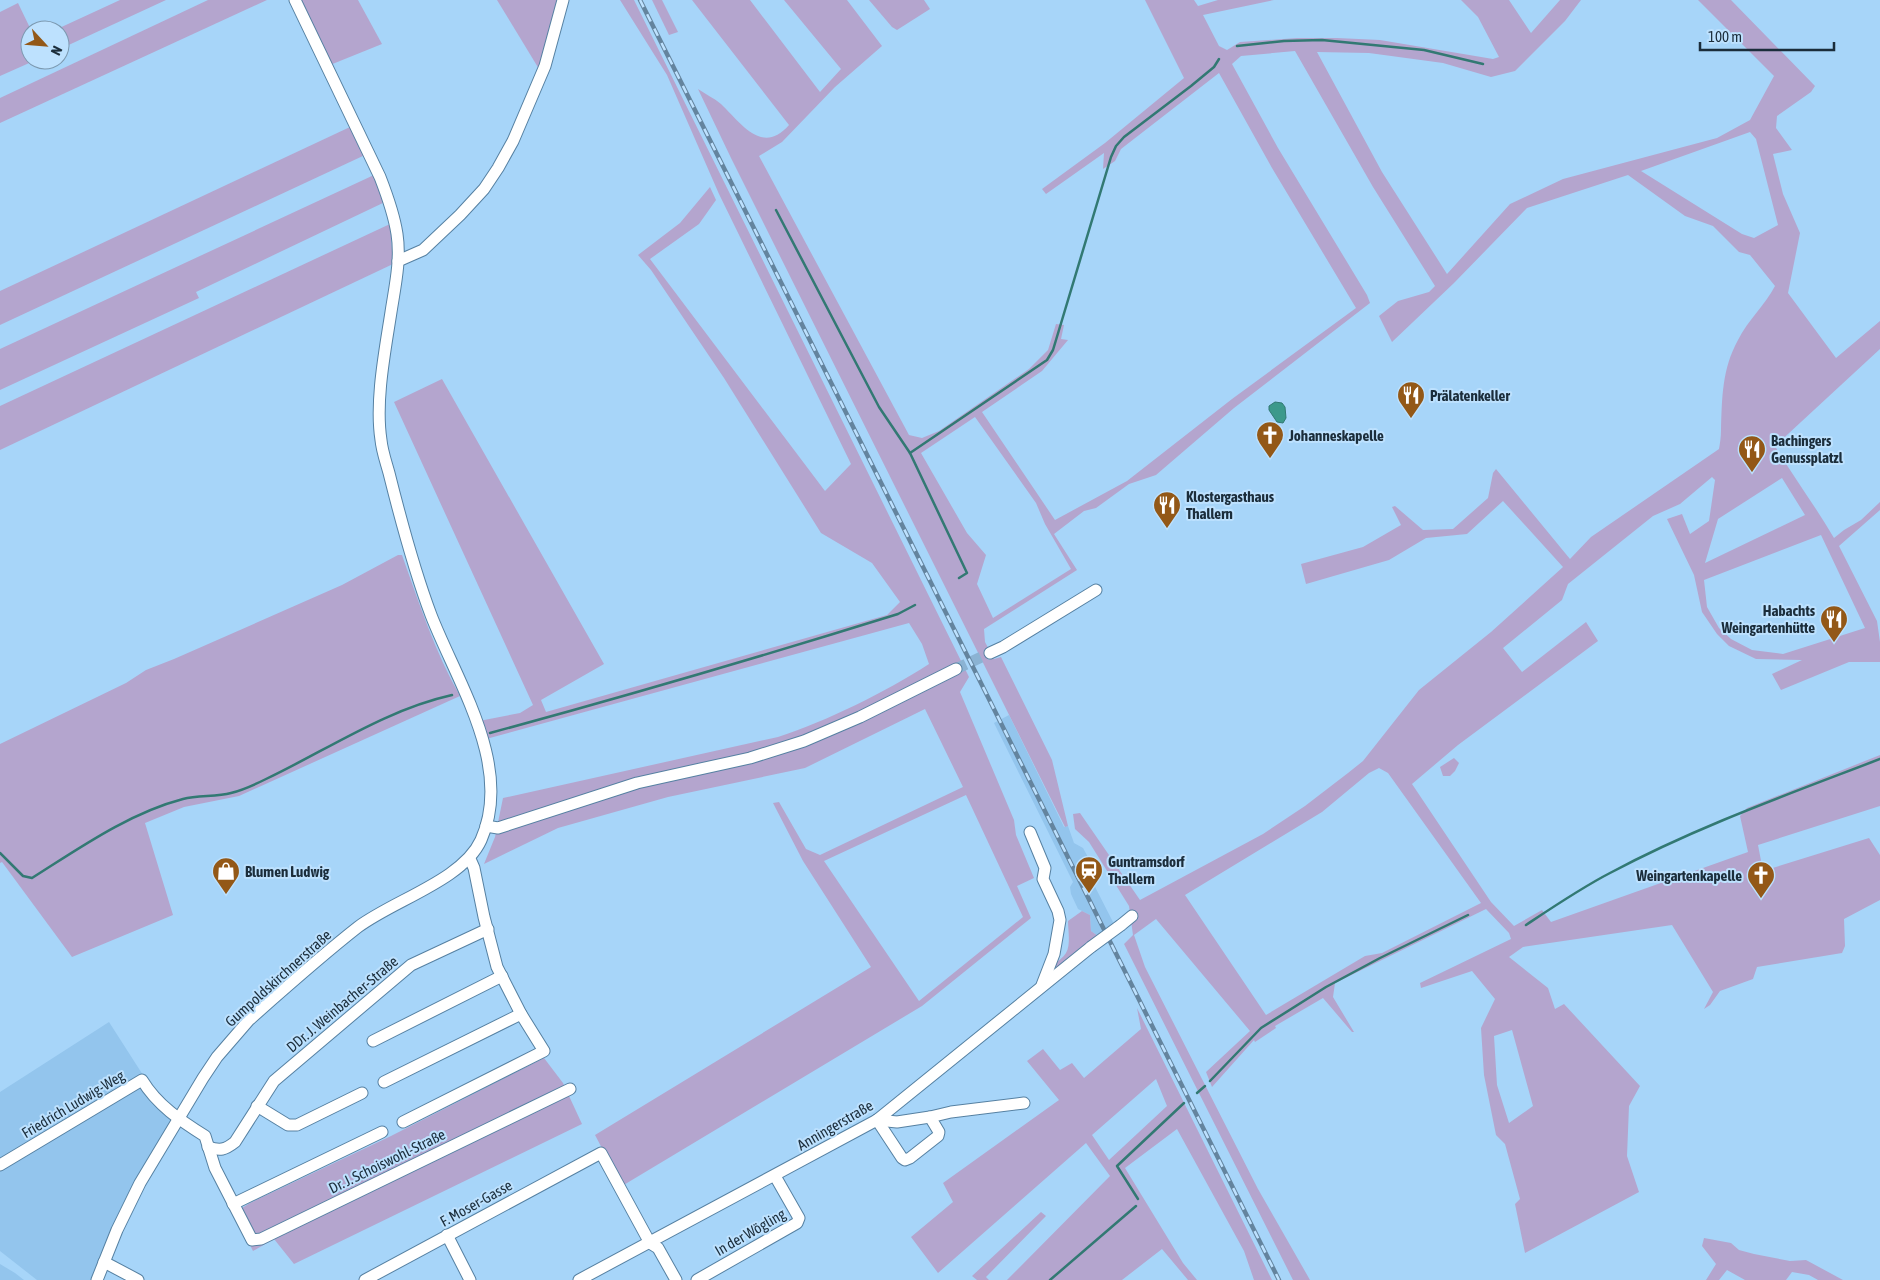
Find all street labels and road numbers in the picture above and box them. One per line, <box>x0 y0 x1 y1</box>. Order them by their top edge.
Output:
street label: Gumpoldskirchnerstraße <box>222 926 334 1030</box>
street label: DDr. J. Weinbacher-Straße <box>283 952 401 1056</box>
street label: Friedrich Ludwig-Weg <box>19 1066 128 1141</box>
street label: Anningerstraße <box>794 1096 876 1154</box>
street label: Dr. J. Schoiswohl-Straße <box>326 1125 448 1197</box>
street label: F. Moser-Gasse <box>437 1176 515 1230</box>
street label: In der Wögling <box>712 1205 789 1259</box>

